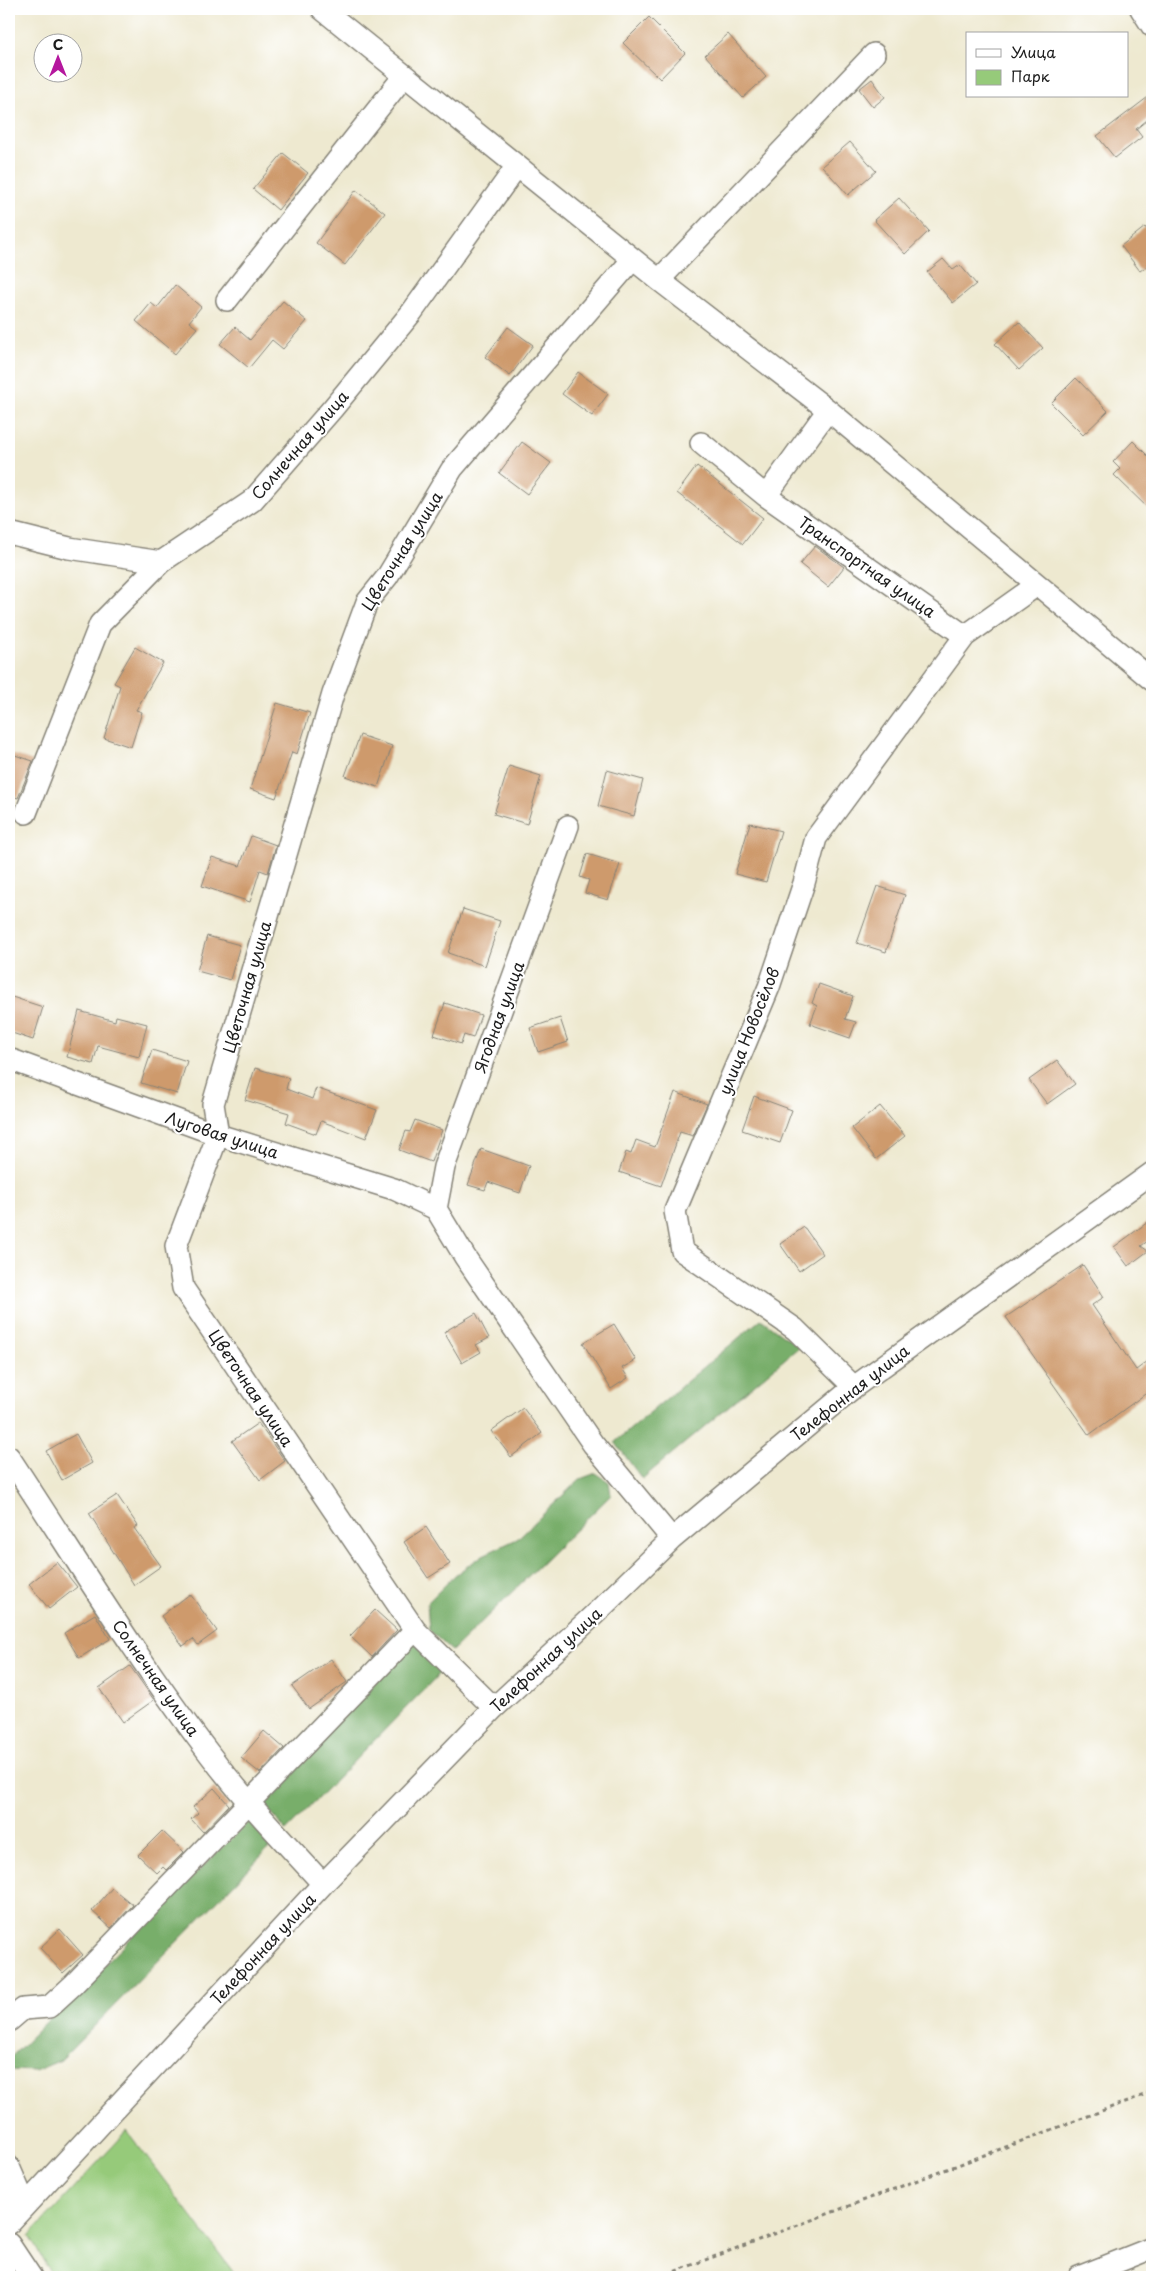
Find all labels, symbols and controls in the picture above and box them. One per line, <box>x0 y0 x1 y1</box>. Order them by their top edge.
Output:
north arrow <box>32 32 82 82</box>
legend <box>966 32 1128 98</box>
text: С <box>53 34 63 55</box>
text: Улица <box>1011 40 1056 63</box>
text: Парк <box>1011 64 1050 87</box>
street label: Солнечная улица <box>245 385 353 504</box>
street label: Цветочная улица <box>355 486 448 615</box>
street label: Транспортная улица <box>794 510 941 623</box>
street label: Цветочная улица <box>216 918 276 1056</box>
street label: Ягодная улица <box>467 958 529 1076</box>
street label: улица Новосёлов <box>712 963 785 1098</box>
street label: Луговая улица <box>163 1104 282 1164</box>
street label: Цветочная улица <box>204 1324 300 1451</box>
street label: Телефонная улица <box>785 1338 914 1446</box>
street label: Телефонная улица <box>484 1601 607 1717</box>
street label: Солнечная улица <box>108 1614 206 1741</box>
street label: Телефонная улица <box>204 1887 320 2010</box>

